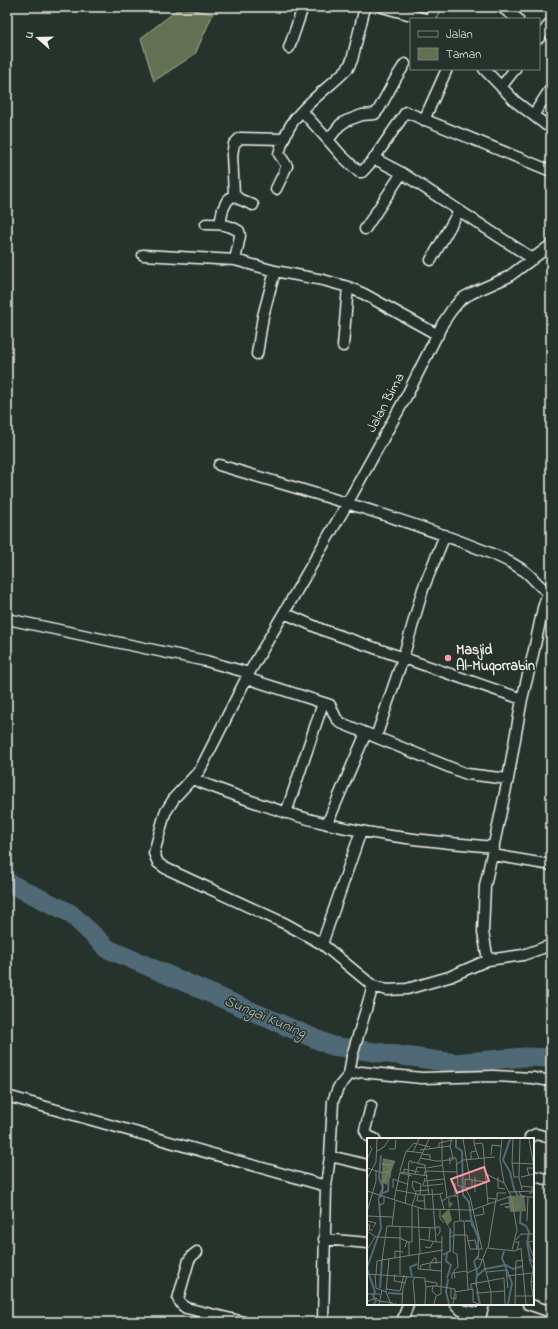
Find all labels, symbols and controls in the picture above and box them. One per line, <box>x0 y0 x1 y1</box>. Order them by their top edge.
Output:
north arrow <box>18 18 58 58</box>
legend <box>410 18 540 70</box>
text: Jalan <box>446 26 473 44</box>
text: U <box>21 29 38 41</box>
text: Taman <box>446 46 481 64</box>
street label: Jalan Bima <box>361 369 411 437</box>
place label: Masjid Al-Muqorrabin <box>456 640 535 677</box>
marker: Masjid Al-Muqorrabin <box>443 653 453 663</box>
water label: Sungai Kuning <box>220 990 310 1045</box>
inset map <box>367 1138 534 1305</box>

